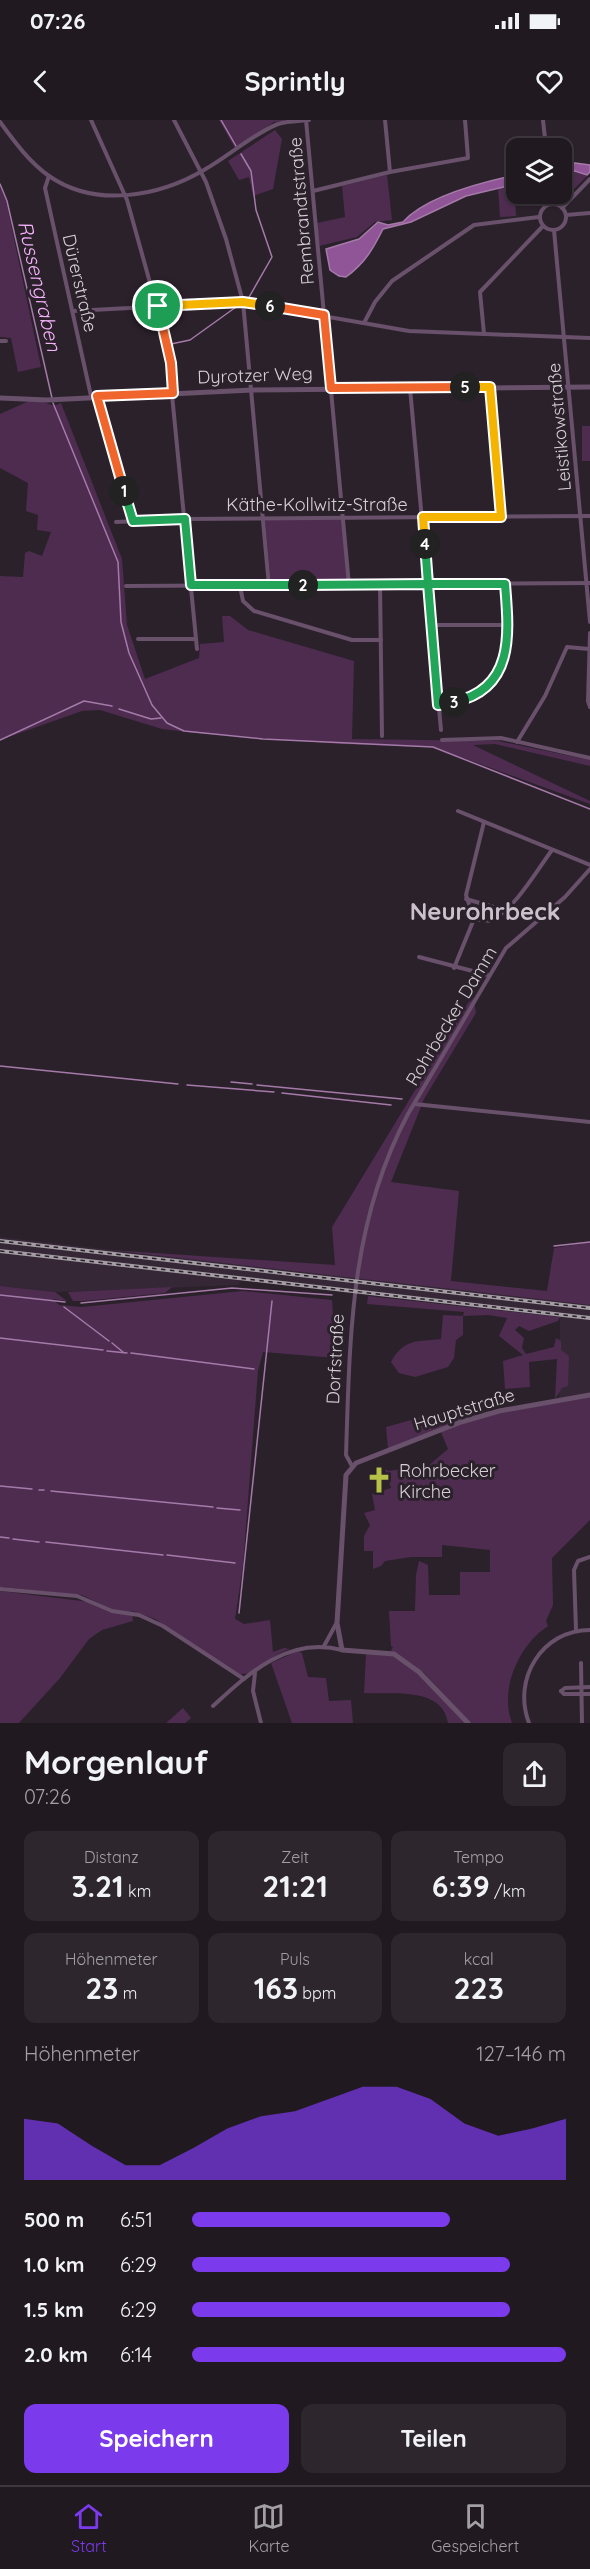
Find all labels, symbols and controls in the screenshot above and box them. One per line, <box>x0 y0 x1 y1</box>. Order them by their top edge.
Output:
text: 07:26 <box>30 7 85 35</box>
text: Sprintly <box>244 64 346 98</box>
icon: back <box>24 65 57 98</box>
icon: heart <box>533 65 566 98</box>
street label: Rembrandtstraße <box>283 136 319 286</box>
map controls <box>506 138 572 204</box>
button: layers <box>506 138 572 204</box>
water label: Russengraben <box>13 218 67 354</box>
street label: Dürerstraße <box>58 232 102 334</box>
pin <box>132 280 183 331</box>
icon: arrive <box>141 289 174 322</box>
pin: 6 <box>255 291 285 321</box>
text: 6 <box>266 296 274 316</box>
street label: Dyrotzer Weg <box>197 361 313 389</box>
street label: Leistikowstraße <box>542 362 576 492</box>
pin: 5 <box>450 372 480 402</box>
text: 5 <box>460 377 470 397</box>
pin: 1 <box>109 476 139 506</box>
text: 1 <box>121 481 127 501</box>
street label: Käthe-Kollwitz-Straße <box>226 493 408 516</box>
pin: 4 <box>410 529 440 559</box>
text: 4 <box>420 534 430 554</box>
pin: 2 <box>288 570 318 600</box>
text: 2 <box>298 575 308 595</box>
pin: 3 <box>439 687 469 717</box>
text: 3 <box>450 692 458 712</box>
district label: Neurohrbeck <box>410 896 560 926</box>
street label: Rohrbecker Damm <box>400 942 502 1090</box>
street label: Dorfstraße <box>321 1313 349 1405</box>
street label: Hauptstraße <box>411 1383 517 1435</box>
place label: Rohrbecker Kirche <box>399 1459 496 1503</box>
church icon: Rohrbecker Kirche <box>364 1465 394 1495</box>
text: Morgenlauf <box>24 1741 208 1782</box>
button: share <box>503 1743 566 1806</box>
text: 07:26 <box>24 1784 71 1809</box>
text: Distanz <box>84 1847 139 1867</box>
text: Zeit <box>281 1847 309 1867</box>
text: Tempo <box>453 1847 504 1867</box>
text: 3.21 <box>71 1867 124 1905</box>
text: 21:21 <box>262 1867 328 1905</box>
text: 6:39 <box>432 1867 490 1905</box>
text: km <box>124 1881 151 1901</box>
text: /km <box>490 1881 526 1901</box>
text: Höhenmeter <box>65 1949 158 1969</box>
text: Puls <box>280 1949 310 1969</box>
text: kcal <box>464 1949 494 1969</box>
text: 23 <box>85 1969 118 2007</box>
text: 163 <box>254 1969 298 2007</box>
text: 223 <box>454 1969 504 2007</box>
text: m <box>118 1983 137 2003</box>
text: bpm <box>298 1983 336 2003</box>
text: Höhenmeter <box>24 2041 140 2066</box>
text: 127–146 m <box>476 2041 566 2066</box>
text: 500 m <box>24 2207 84 2232</box>
text: 6:51 <box>120 2207 153 2232</box>
text: 1.0 km <box>24 2252 84 2277</box>
text: 6:29 <box>120 2252 157 2277</box>
text: 1.5 km <box>24 2297 84 2322</box>
text: 6:29 <box>120 2297 157 2322</box>
text: 2.0 km <box>24 2342 88 2367</box>
text: 6:14 <box>120 2342 152 2367</box>
button: Speichern <box>24 2404 289 2473</box>
button: Teilen <box>301 2404 566 2473</box>
tab: Start <box>71 2500 107 2556</box>
tab: Karte <box>248 2500 289 2556</box>
tab: Gespeichert <box>431 2500 519 2556</box>

